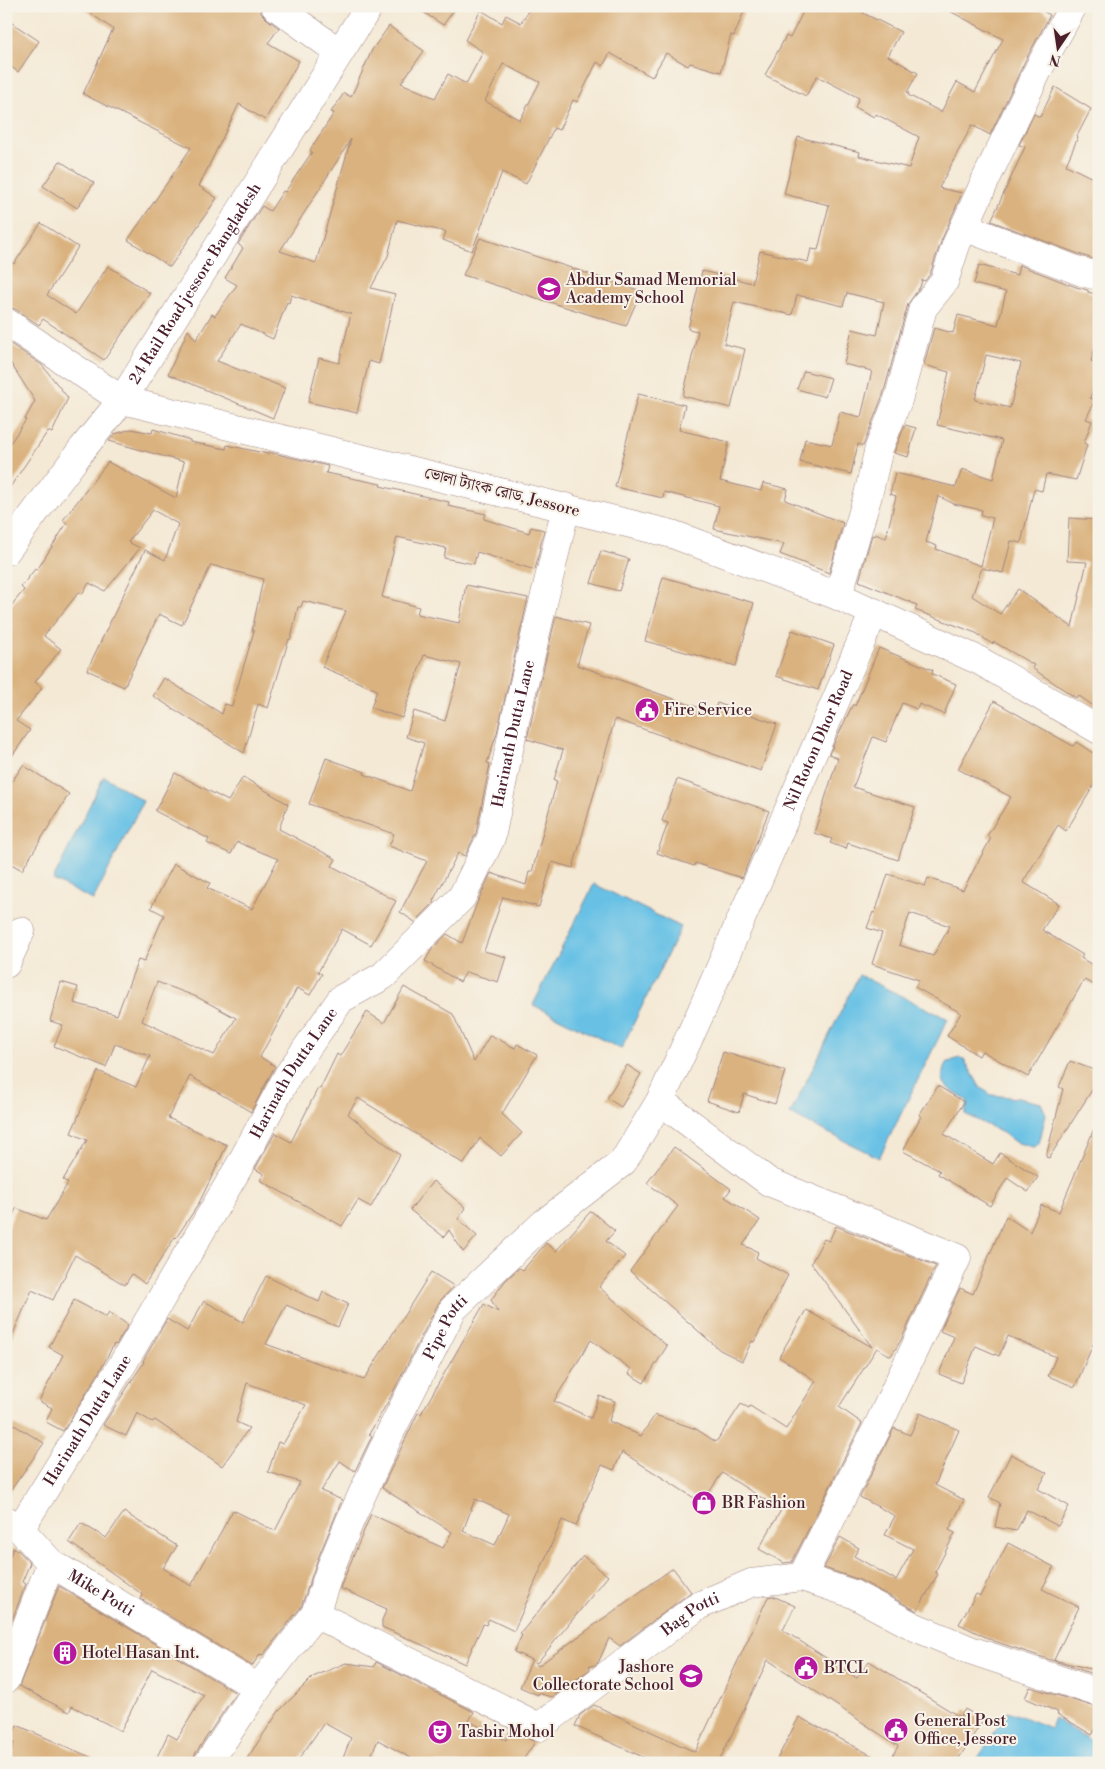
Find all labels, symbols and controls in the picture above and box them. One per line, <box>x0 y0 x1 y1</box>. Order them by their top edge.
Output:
north arrow <box>1032 22 1082 72</box>
text: N <box>1048 50 1063 70</box>
street label: 24 Rail Road jessore Bangladesh <box>124 179 266 388</box>
place label: Abdur Samad Memorial Academy School <box>565 270 737 308</box>
school or university icon: Abdur Samad Memorial Academy School <box>536 276 562 302</box>
street label: ভোলা ট্যাংক রোড, Jessore <box>422 463 582 521</box>
street label: Harinath Dutta Lane <box>487 658 539 809</box>
street label: Nil Roton Dhor Road <box>779 667 858 814</box>
public building icon: Fire Service <box>634 697 660 723</box>
place label: Fire Service <box>664 700 752 720</box>
street label: Harinath Dutta Lane <box>246 1004 342 1142</box>
street label: Pipe Potti <box>419 1290 472 1363</box>
street label: Harinath Dutta Lane <box>39 1351 136 1490</box>
shop icon: BR Fashion <box>691 1490 717 1516</box>
place label: BR Fashion <box>721 1493 806 1513</box>
street label: Mike Potti <box>64 1565 138 1621</box>
street label: Bag Potti <box>656 1588 723 1641</box>
building icon: Hotel Hasan Int. <box>52 1640 78 1666</box>
place label: Hotel Hasan Int. <box>82 1643 199 1663</box>
public building icon: BTCL <box>793 1655 819 1681</box>
place label: Jashore Collectorate School <box>533 1657 674 1695</box>
place label: BTCL <box>823 1658 868 1678</box>
school or university icon: Jashore Collectorate School <box>678 1663 704 1689</box>
place label: General Post Office, Jessore <box>914 1711 1017 1749</box>
public building icon: General Post Office, Jessore <box>883 1717 909 1743</box>
theatre icon: Tasbir Mohol <box>427 1719 453 1745</box>
place label: Tasbir Mohol <box>458 1722 555 1742</box>

